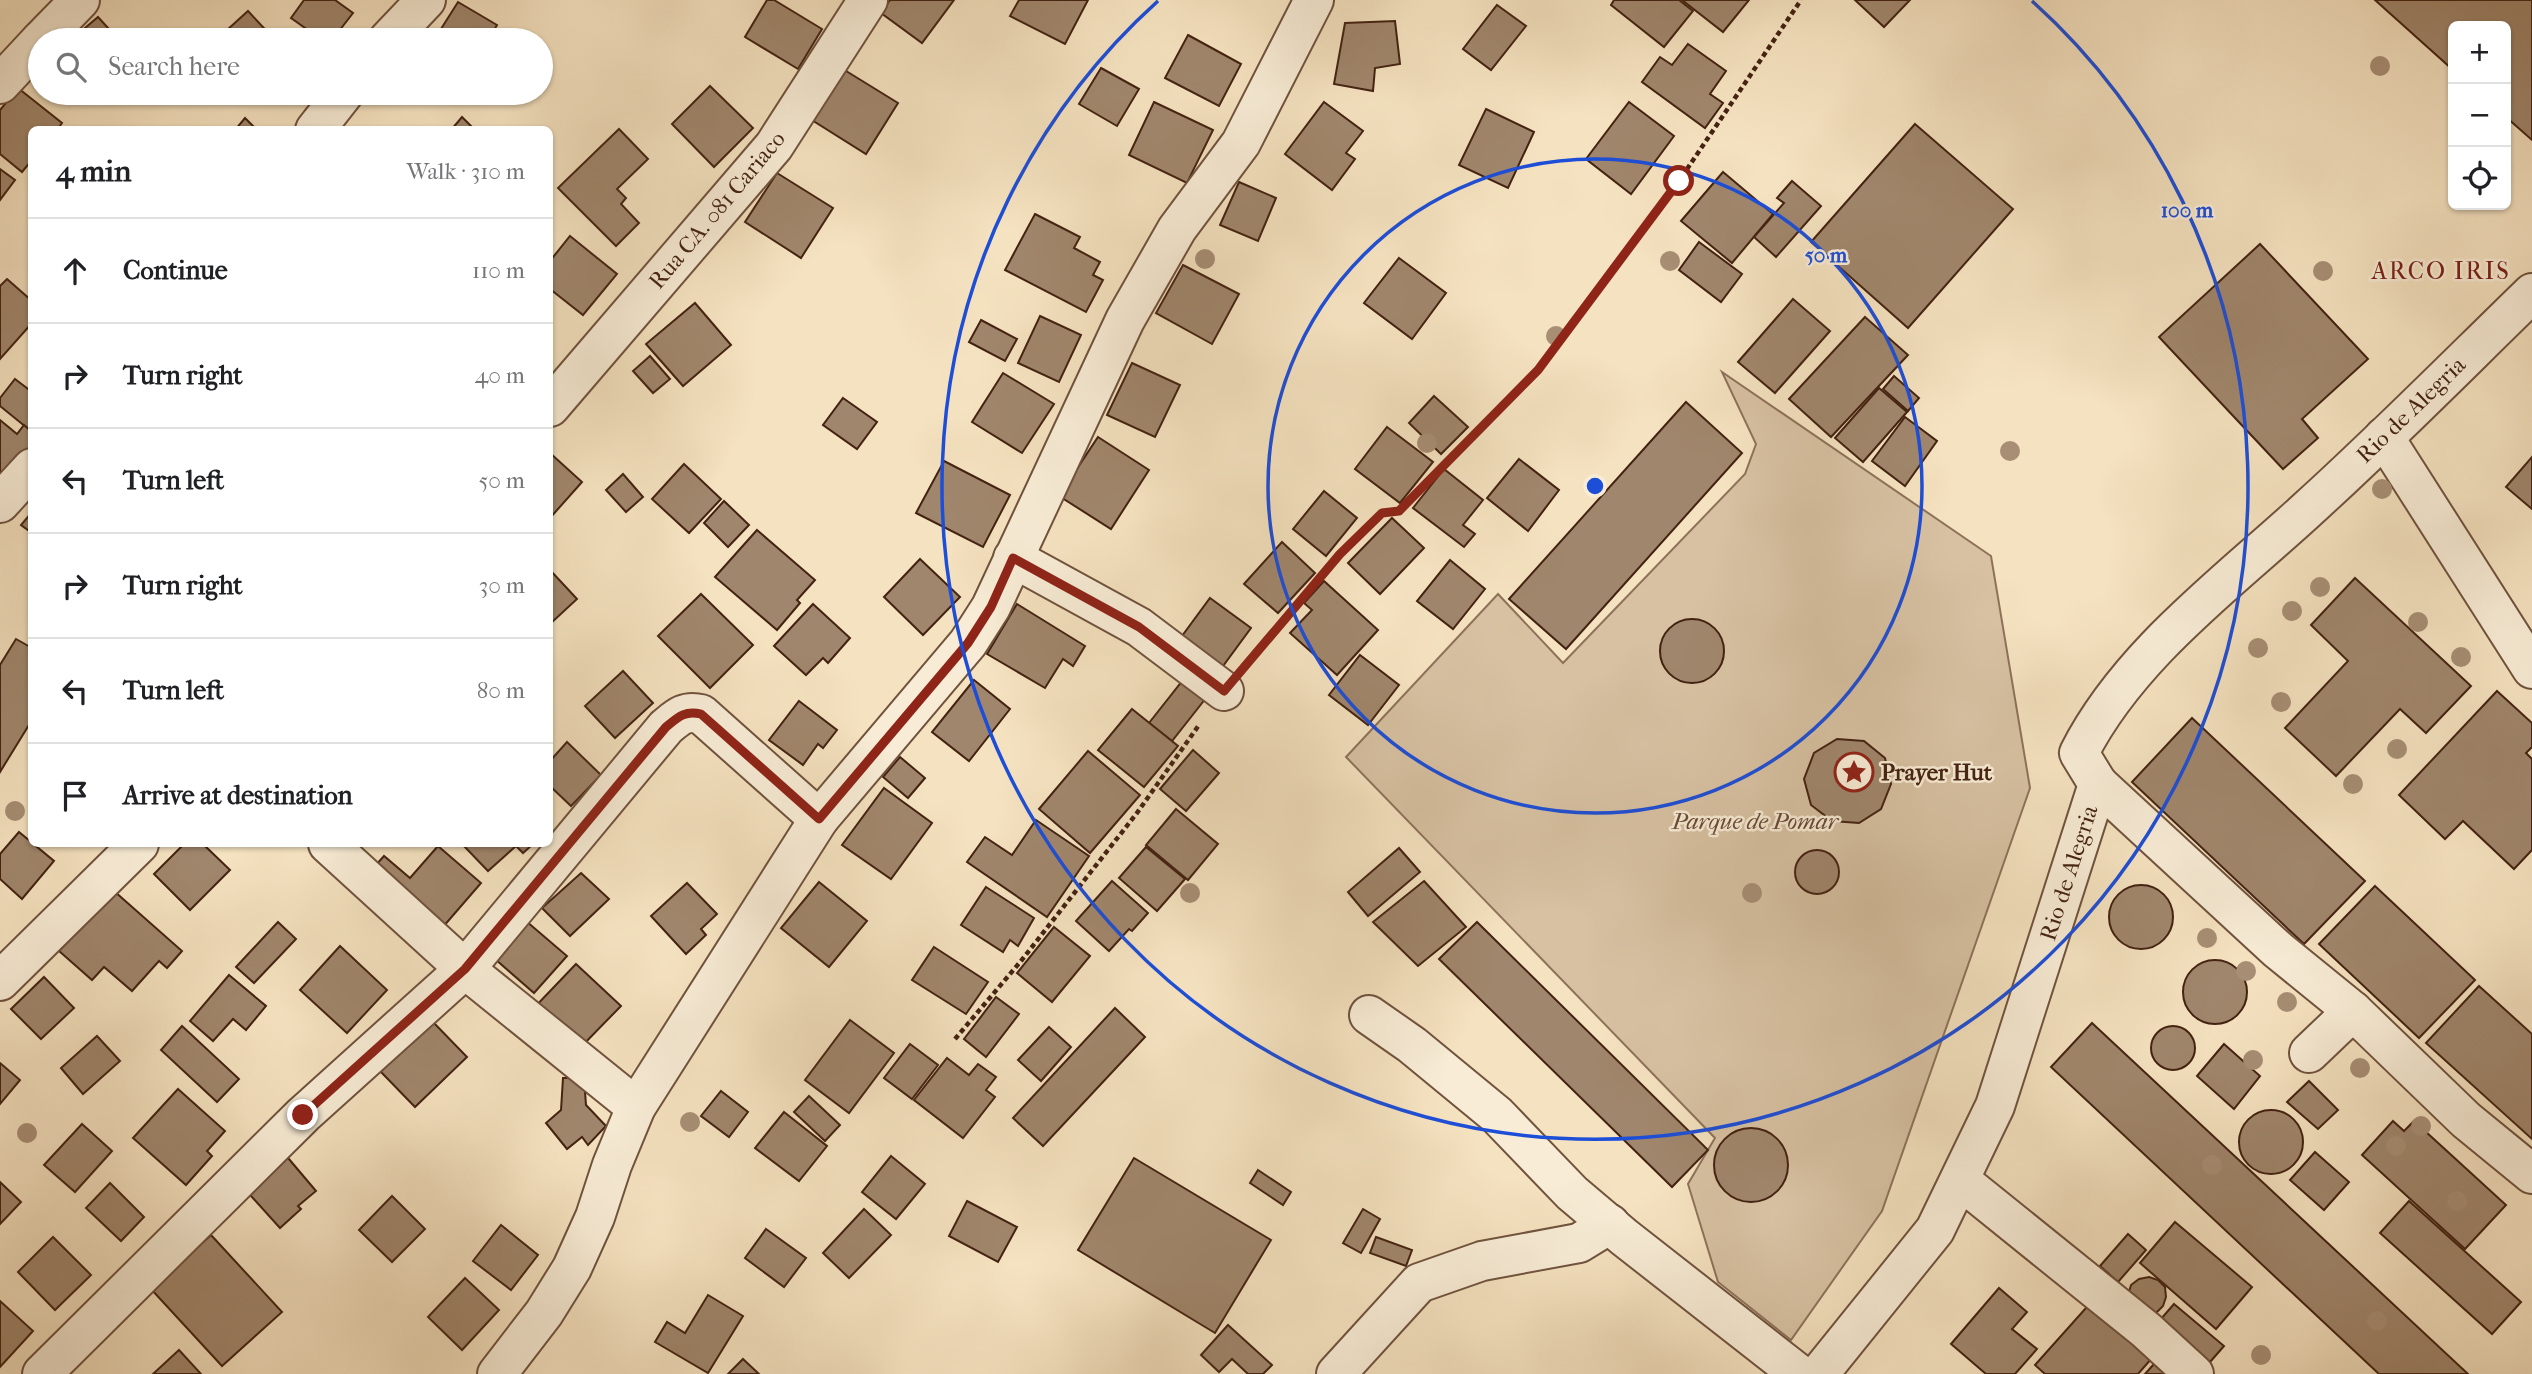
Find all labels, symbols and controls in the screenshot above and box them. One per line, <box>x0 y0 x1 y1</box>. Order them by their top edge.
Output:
map controls <box>2448 21 2511 210</box>
button: + <box>2448 21 2511 84</box>
search box <box>28 28 553 105</box>
icon: search <box>52 48 90 86</box>
text: Search here <box>108 51 240 82</box>
button: − <box>2448 84 2511 147</box>
street label: Rua CA. 081 Cariaco <box>643 126 791 294</box>
button: locate <box>2448 147 2511 210</box>
text: 4 min <box>56 154 131 189</box>
text: Walk · 310 m <box>406 158 525 185</box>
route start <box>1663 165 1694 196</box>
text: 100 m <box>2161 198 2214 222</box>
text: 50 m <box>1805 243 1848 267</box>
icon: ahead <box>56 252 94 290</box>
text: Continue <box>123 255 228 286</box>
text: 110 m <box>472 257 525 284</box>
district label: ARCO IRIS <box>2370 257 2511 285</box>
street label: Rio de Alegria <box>2351 351 2471 469</box>
icon: right <box>56 357 94 395</box>
text: Turn right <box>123 360 243 391</box>
text: 40 m <box>475 362 525 389</box>
icon: left <box>56 462 94 500</box>
text: Turn left <box>123 465 224 496</box>
text: 50 m <box>478 467 525 494</box>
centre of rings <box>1583 474 1607 498</box>
icon: right <box>56 567 94 605</box>
text: Turn right <box>123 570 243 601</box>
text: 30 m <box>479 572 525 599</box>
icon: left <box>56 672 94 710</box>
text: Turn left <box>123 675 224 706</box>
text: 80 m <box>477 677 525 704</box>
place icon: Prayer Hut <box>1833 751 1875 793</box>
place label: Prayer Hut <box>1881 759 1993 786</box>
icon: arrive <box>56 777 94 815</box>
text: Arrive at destination <box>123 780 353 811</box>
street label: Rio de Alegria <box>2034 802 2104 944</box>
park label: Parque de Pomar <box>1671 808 1840 835</box>
route end <box>287 1099 318 1130</box>

